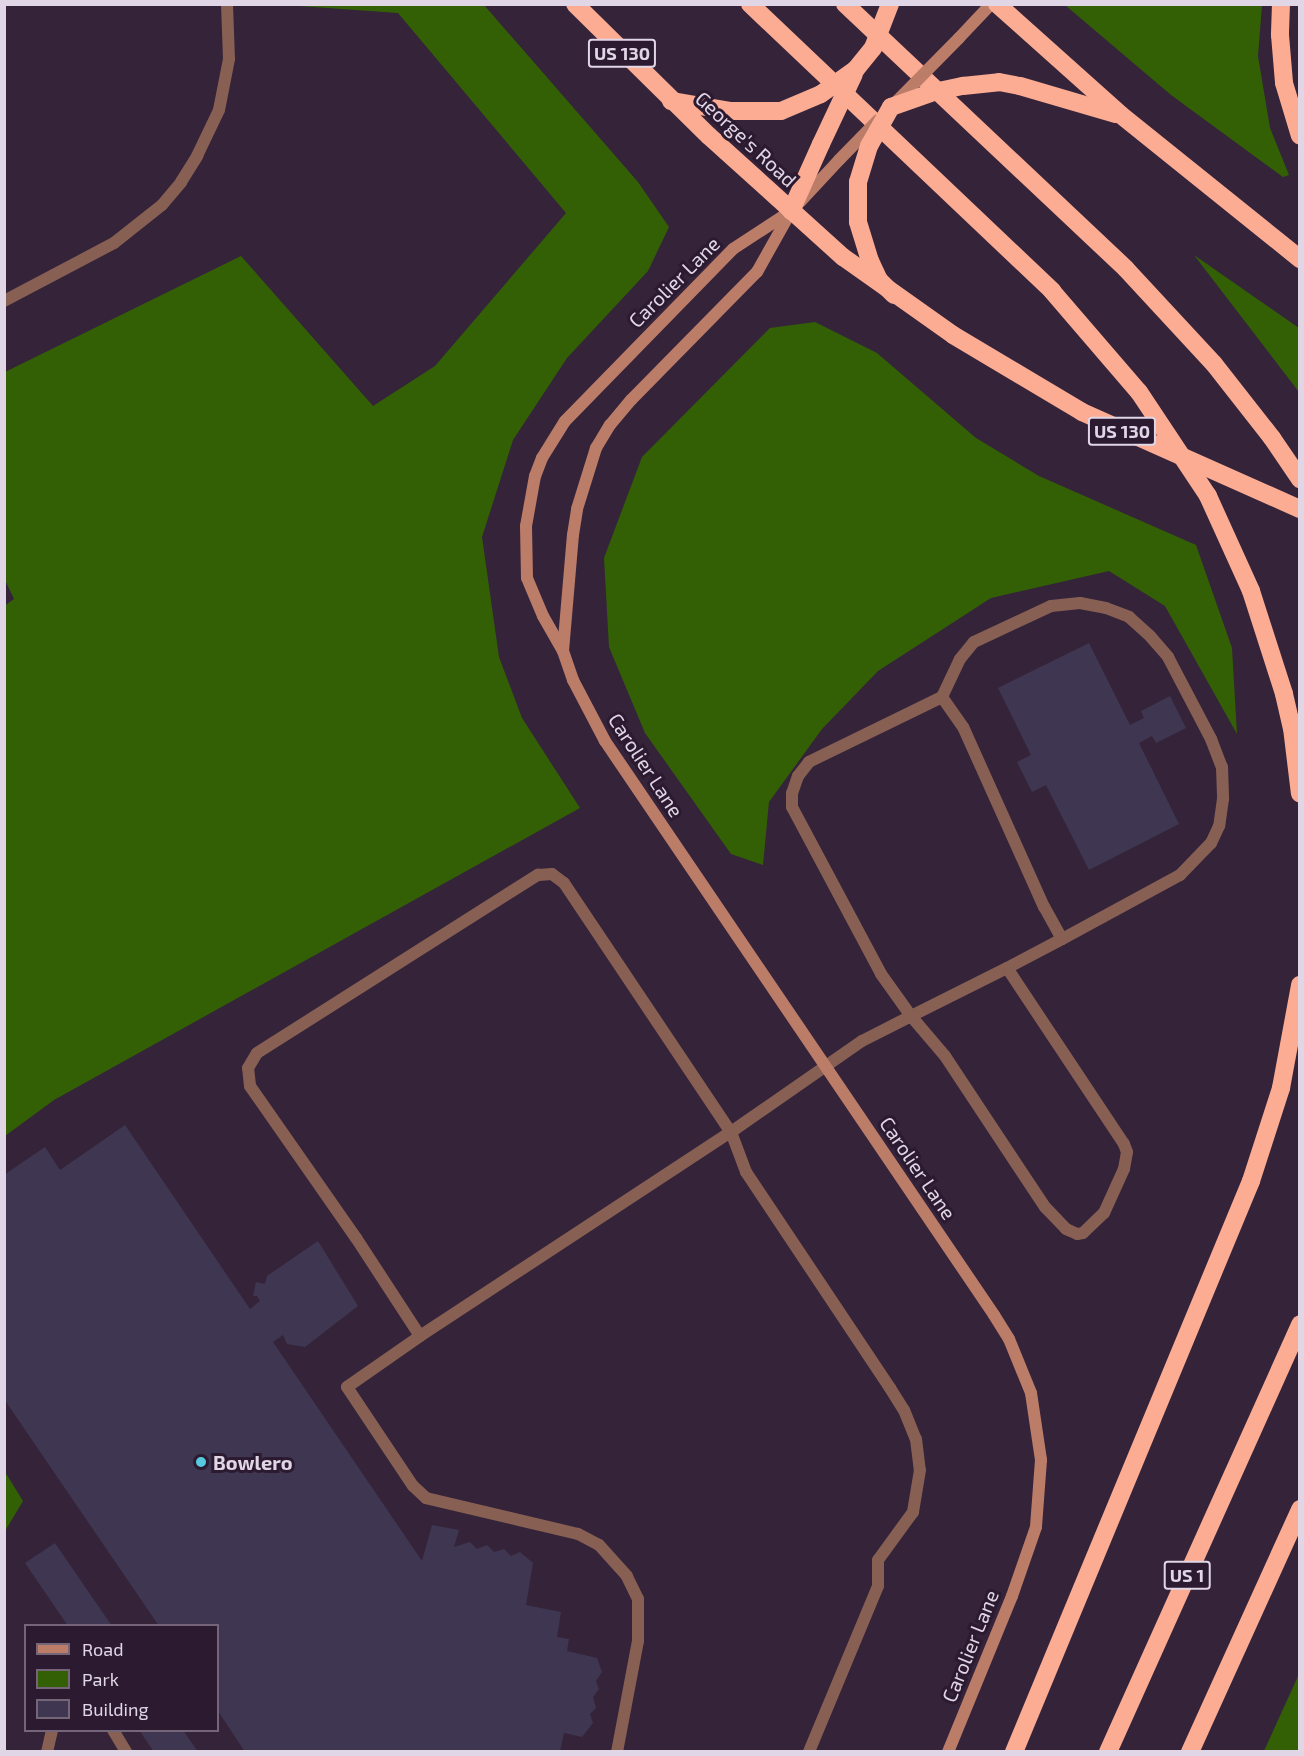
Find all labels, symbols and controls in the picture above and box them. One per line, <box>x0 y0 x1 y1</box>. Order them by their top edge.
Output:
road number: US 130 <box>588 38 656 68</box>
street label: George's Road <box>691 86 801 192</box>
street label: Carolier Lane <box>623 231 725 333</box>
road number: US 130 <box>1088 416 1156 446</box>
street label: Carolier Lane <box>603 708 689 822</box>
street label: Carolier Lane <box>875 1112 961 1224</box>
place label: Bowlero <box>213 1450 293 1474</box>
marker: Bowlero <box>194 1455 208 1469</box>
road number: US 1 <box>1163 1560 1211 1590</box>
street label: Carolier Lane <box>937 1586 1003 1706</box>
legend <box>24 1624 219 1732</box>
text: Road <box>82 1638 123 1660</box>
text: Park <box>82 1668 119 1690</box>
text: Building <box>82 1698 149 1720</box>

